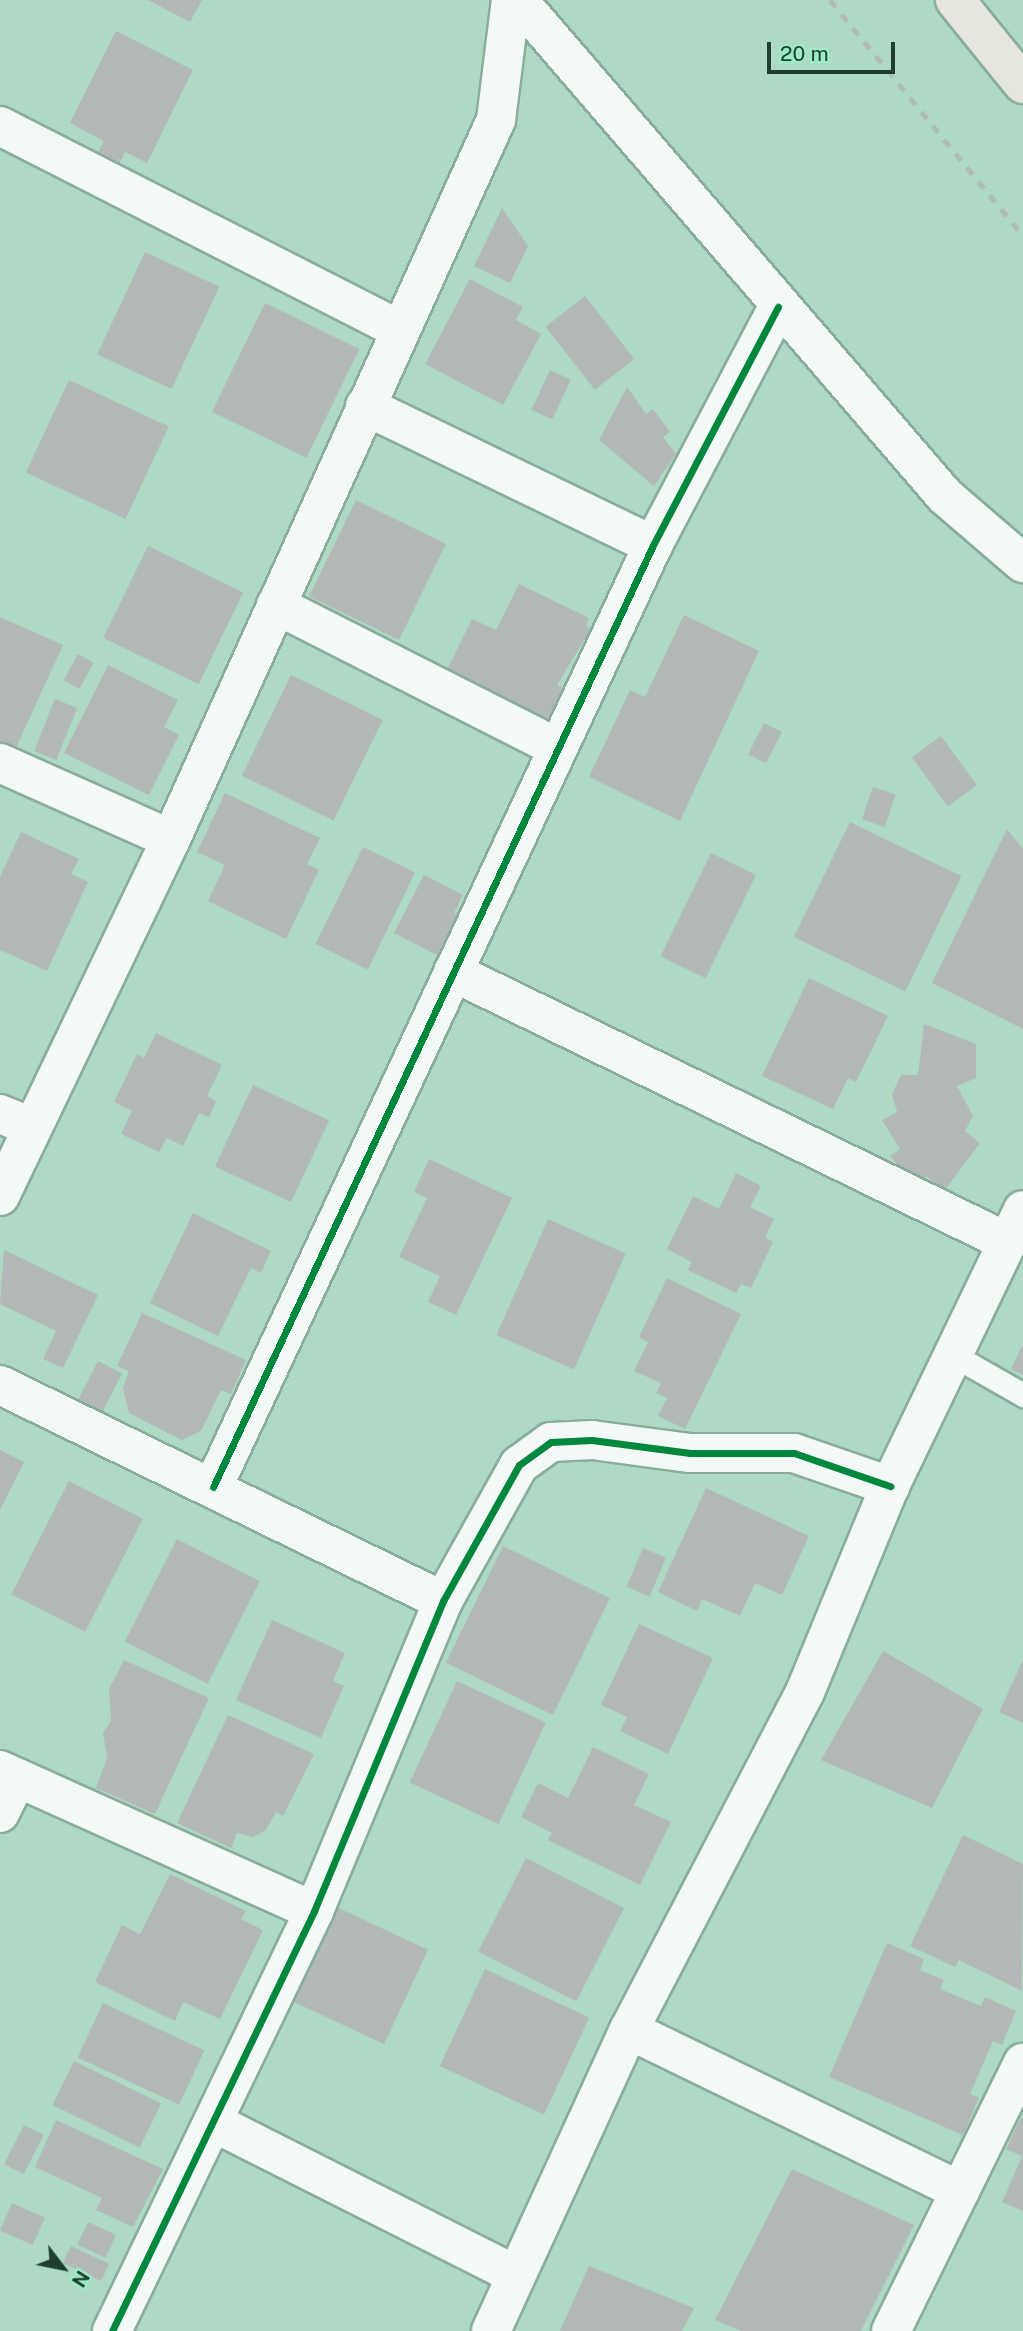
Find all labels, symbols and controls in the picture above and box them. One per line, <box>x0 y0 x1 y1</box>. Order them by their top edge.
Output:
scale bar <box>771 28 899 72</box>
text: 20 m <box>780 41 829 66</box>
north arrow <box>28 2233 98 2303</box>
text: N <box>68 2267 94 2291</box>

